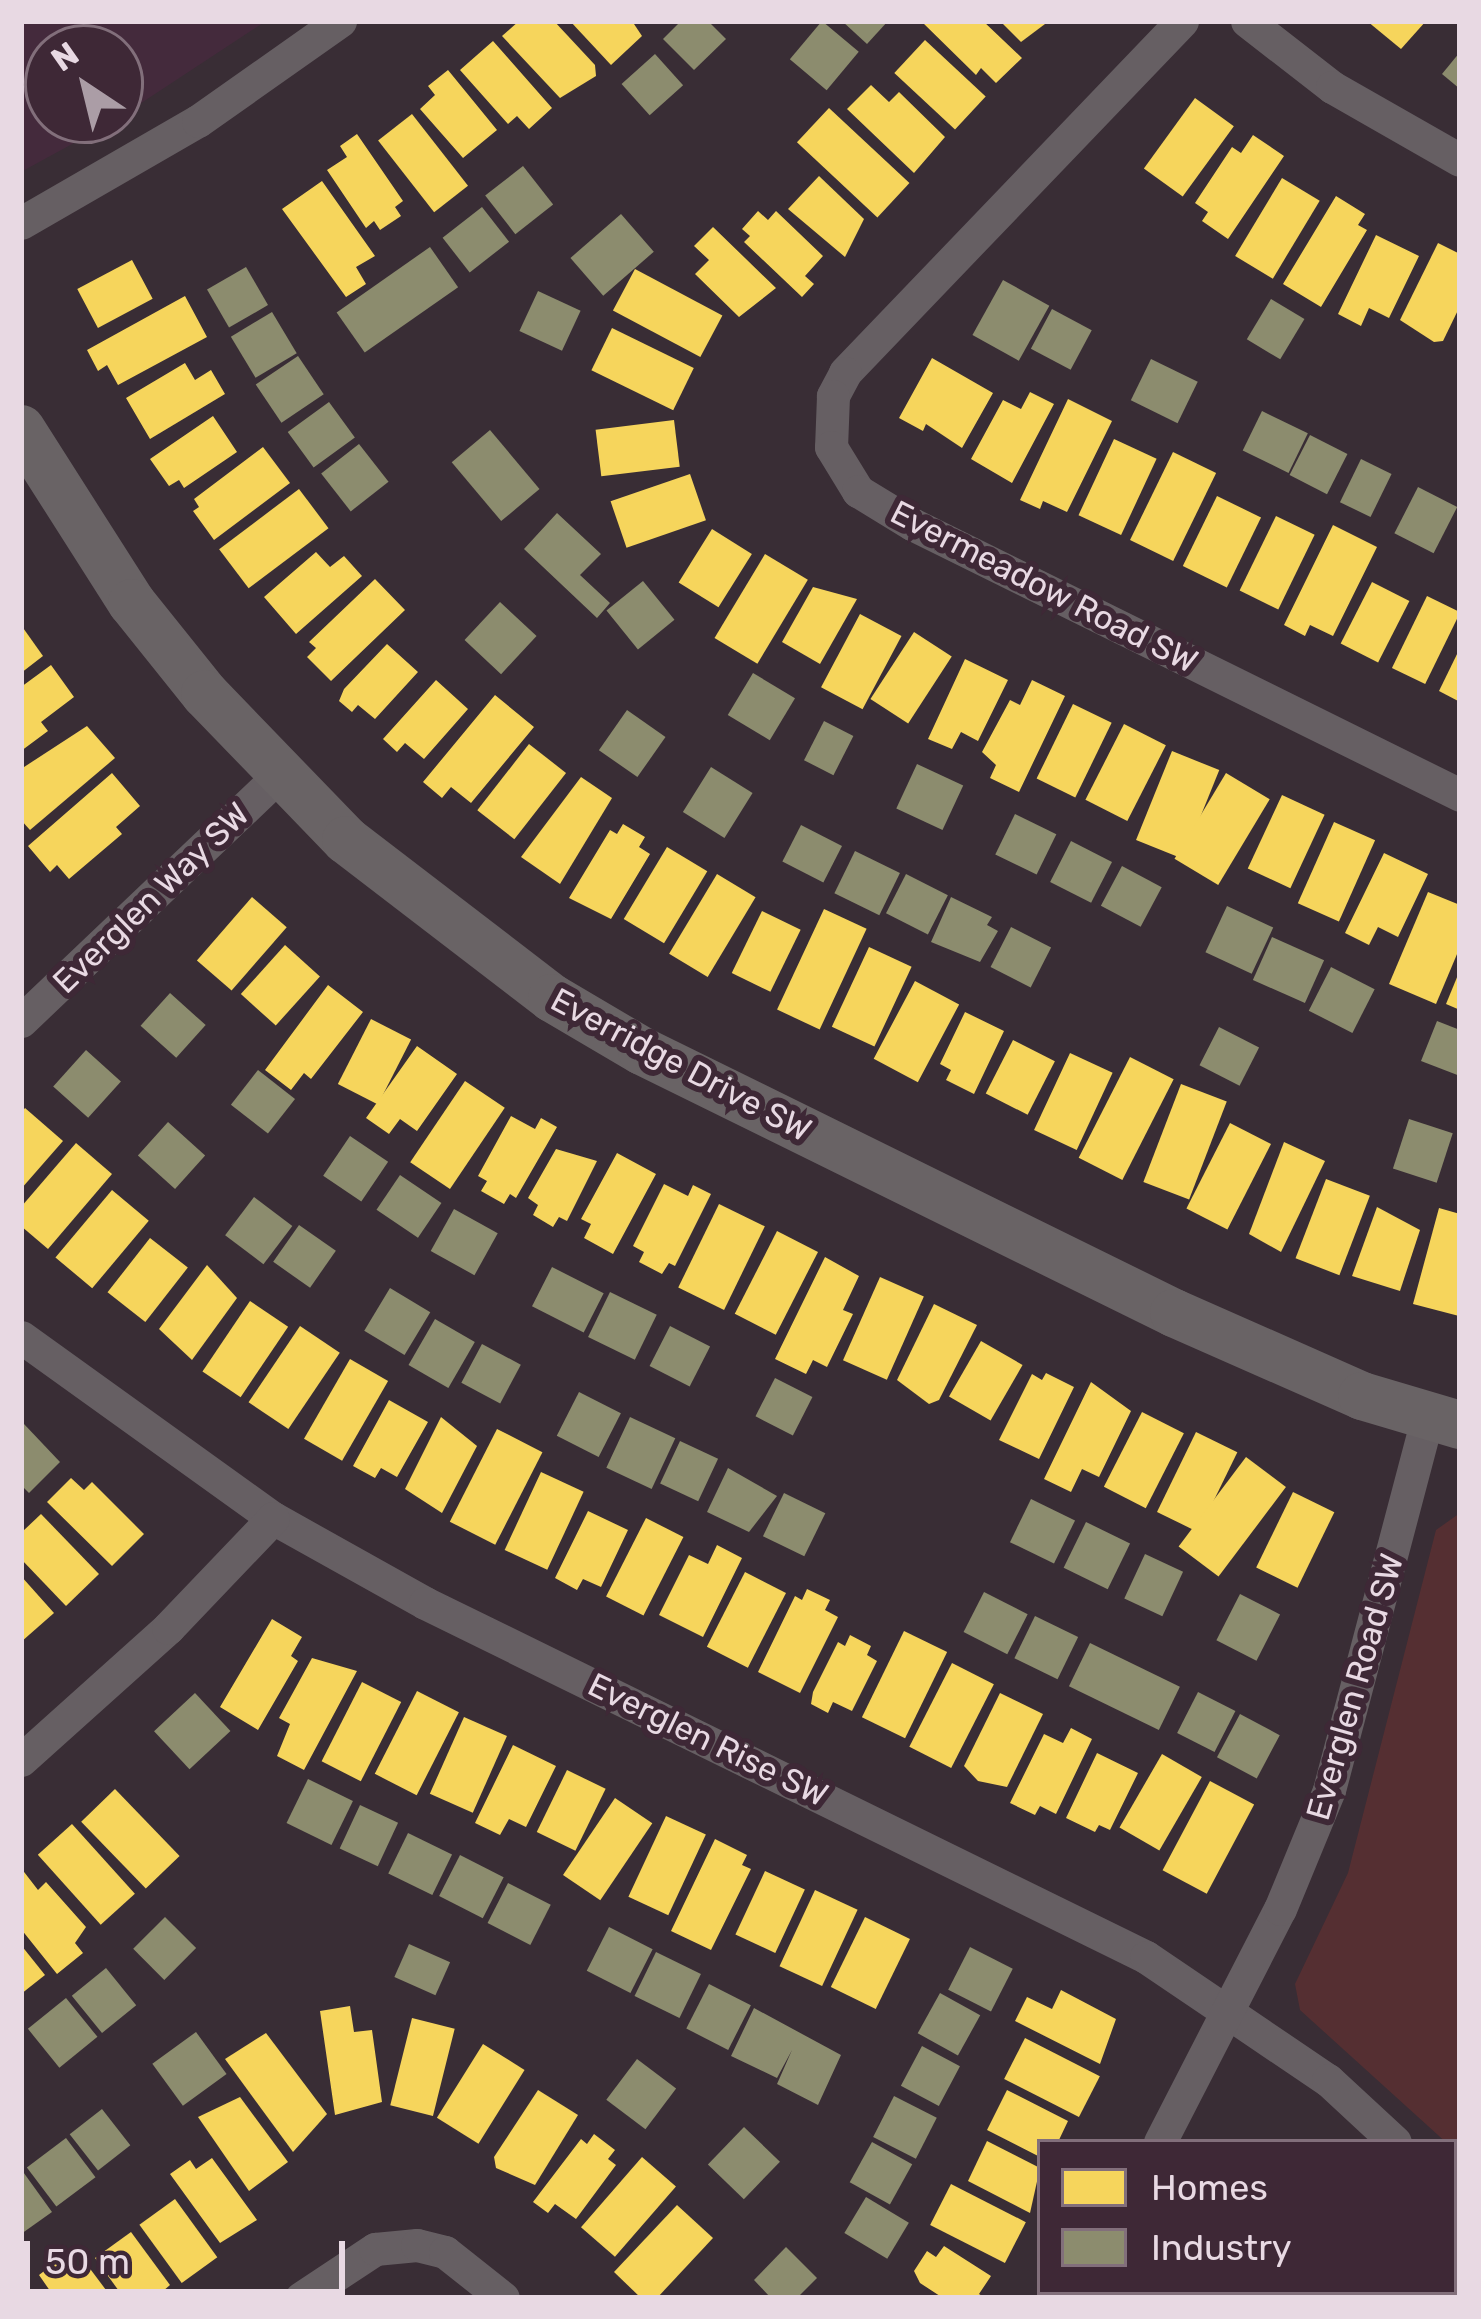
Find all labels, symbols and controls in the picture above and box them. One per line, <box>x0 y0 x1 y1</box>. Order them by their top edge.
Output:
north arrow <box>24 24 144 144</box>
text: N <box>44 34 86 79</box>
street label: Evermeadow Road SW <box>884 492 1204 682</box>
street label: Everglen Way SW <box>44 794 258 1002</box>
street label: Everridge Drive SW <box>544 980 818 1150</box>
street label: Everglen Road SW <box>1298 1549 1412 1825</box>
street label: Everglen Rise SW <box>582 1665 834 1815</box>
legend <box>1037 2139 1457 2295</box>
text: Homes <box>1151 2166 1268 2209</box>
scale bar <box>30 2217 351 2291</box>
text: Industry <box>1151 2226 1292 2269</box>
text: 50 m <box>45 2240 130 2283</box>

